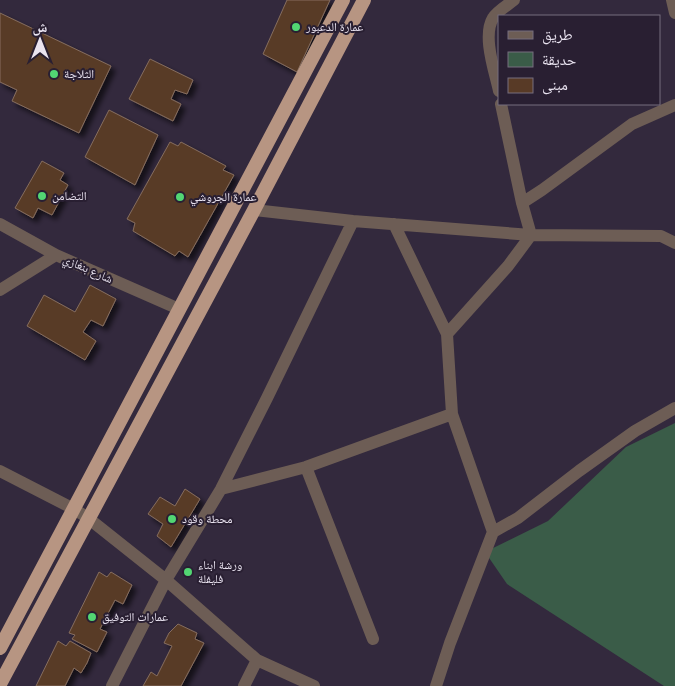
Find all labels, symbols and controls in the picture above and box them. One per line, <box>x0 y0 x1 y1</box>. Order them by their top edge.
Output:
north arrow <box>15 15 65 65</box>
legend <box>498 15 660 105</box>
text: ش <box>33 17 48 36</box>
place label: عمارة الدعبور <box>305 19 363 34</box>
marker: عمارة الدعبور <box>290 21 302 33</box>
text: طريق <box>542 24 573 45</box>
text: حديقة <box>542 49 577 69</box>
place label: الثلاجة <box>64 66 94 81</box>
marker: الثلاجة <box>48 68 60 80</box>
text: مبنى <box>542 74 568 95</box>
place label: التضامن <box>52 188 87 203</box>
place label: عمارة الجروشي <box>190 189 257 207</box>
marker: التضامن <box>36 190 48 202</box>
marker: عمارة الجروشي <box>174 191 186 203</box>
street label: شارع بنغازي <box>60 251 115 289</box>
place label: محطة وقود <box>182 511 233 526</box>
marker: محطة وقود <box>166 513 178 525</box>
place label: ورشة ابناء فليفلة <box>198 557 242 586</box>
marker: ورشة ابناء فليفلة <box>182 566 194 578</box>
place label: عمارات التوفيق <box>102 609 168 624</box>
marker: عمارات التوفيق <box>86 611 98 623</box>

